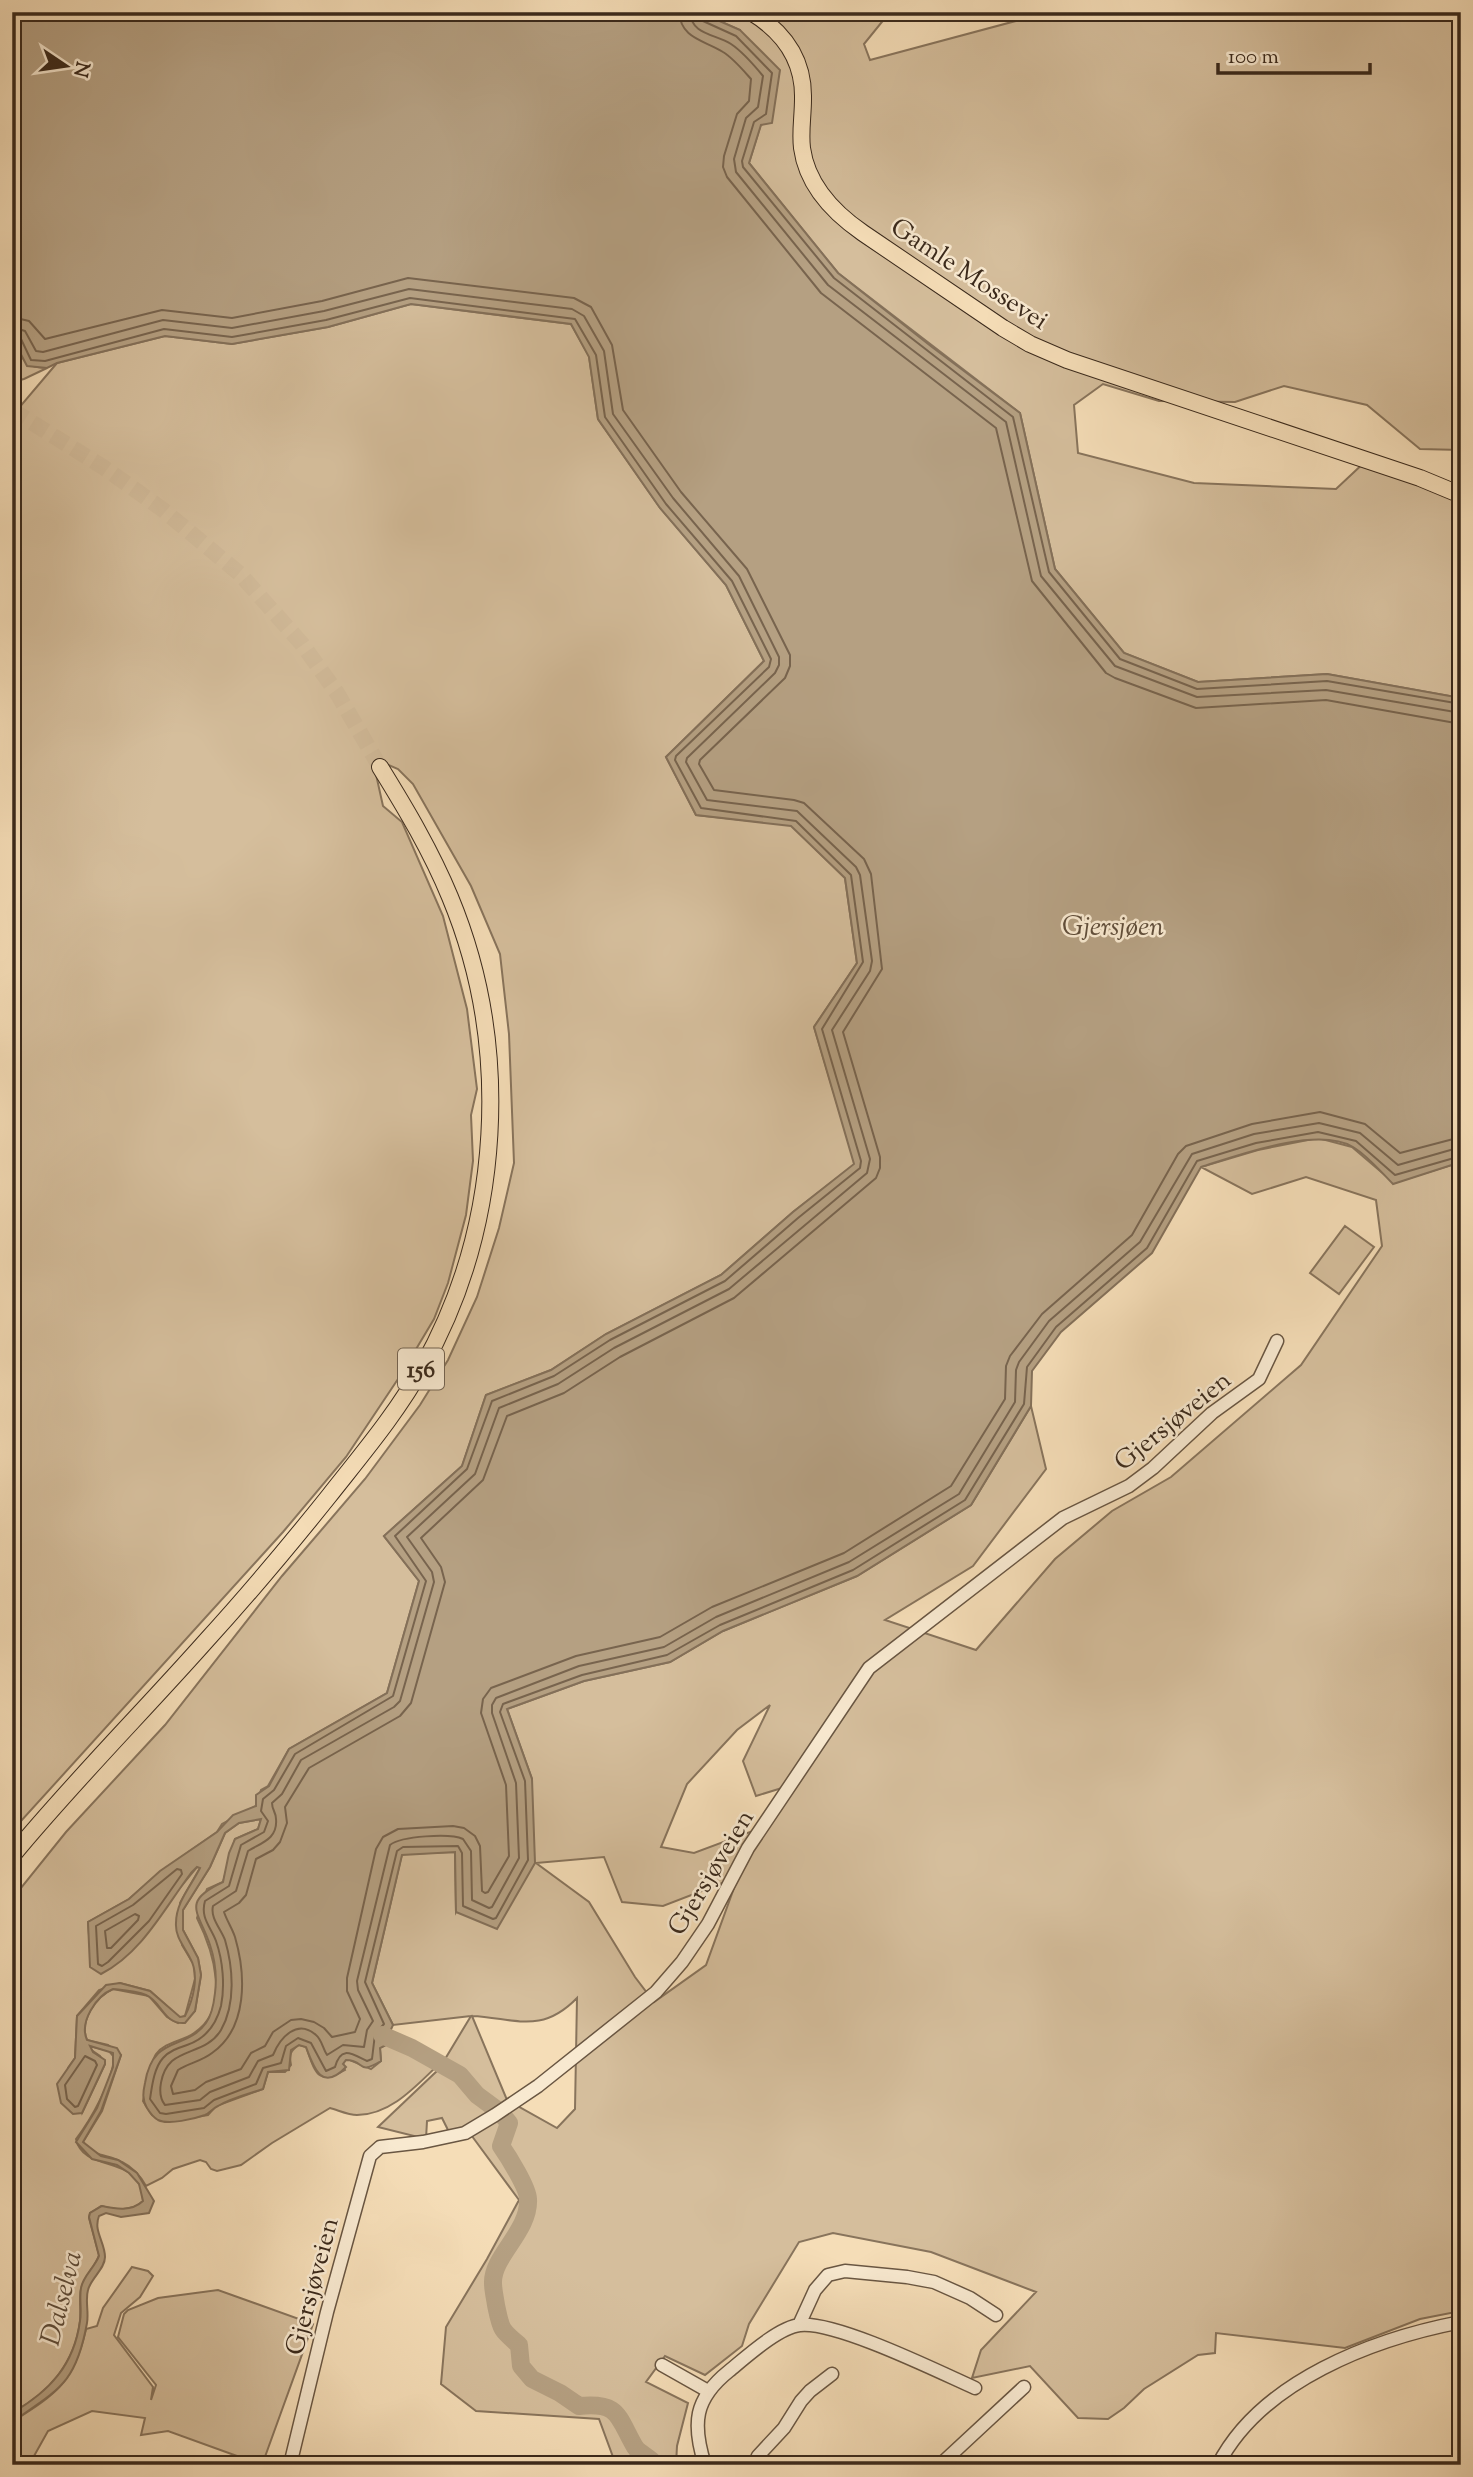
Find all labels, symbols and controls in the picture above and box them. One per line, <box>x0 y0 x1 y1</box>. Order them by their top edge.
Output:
north arrow <box>32 32 102 102</box>
scale bar <box>1218 32 1370 76</box>
text: 100 m <box>1228 43 1279 73</box>
text: N <box>65 59 95 80</box>
street label: Gamle Mossevei <box>882 210 1055 340</box>
water label: Gjersjøen <box>1062 908 1164 948</box>
road number: 156 <box>398 1349 444 1390</box>
street label: Gjersjøveien <box>1107 1363 1240 1481</box>
street label: Gjersjøveien <box>660 1803 764 1943</box>
street label: Gjersjøveien <box>277 2214 350 2360</box>
water label: Dalselva <box>32 2247 94 2350</box>

